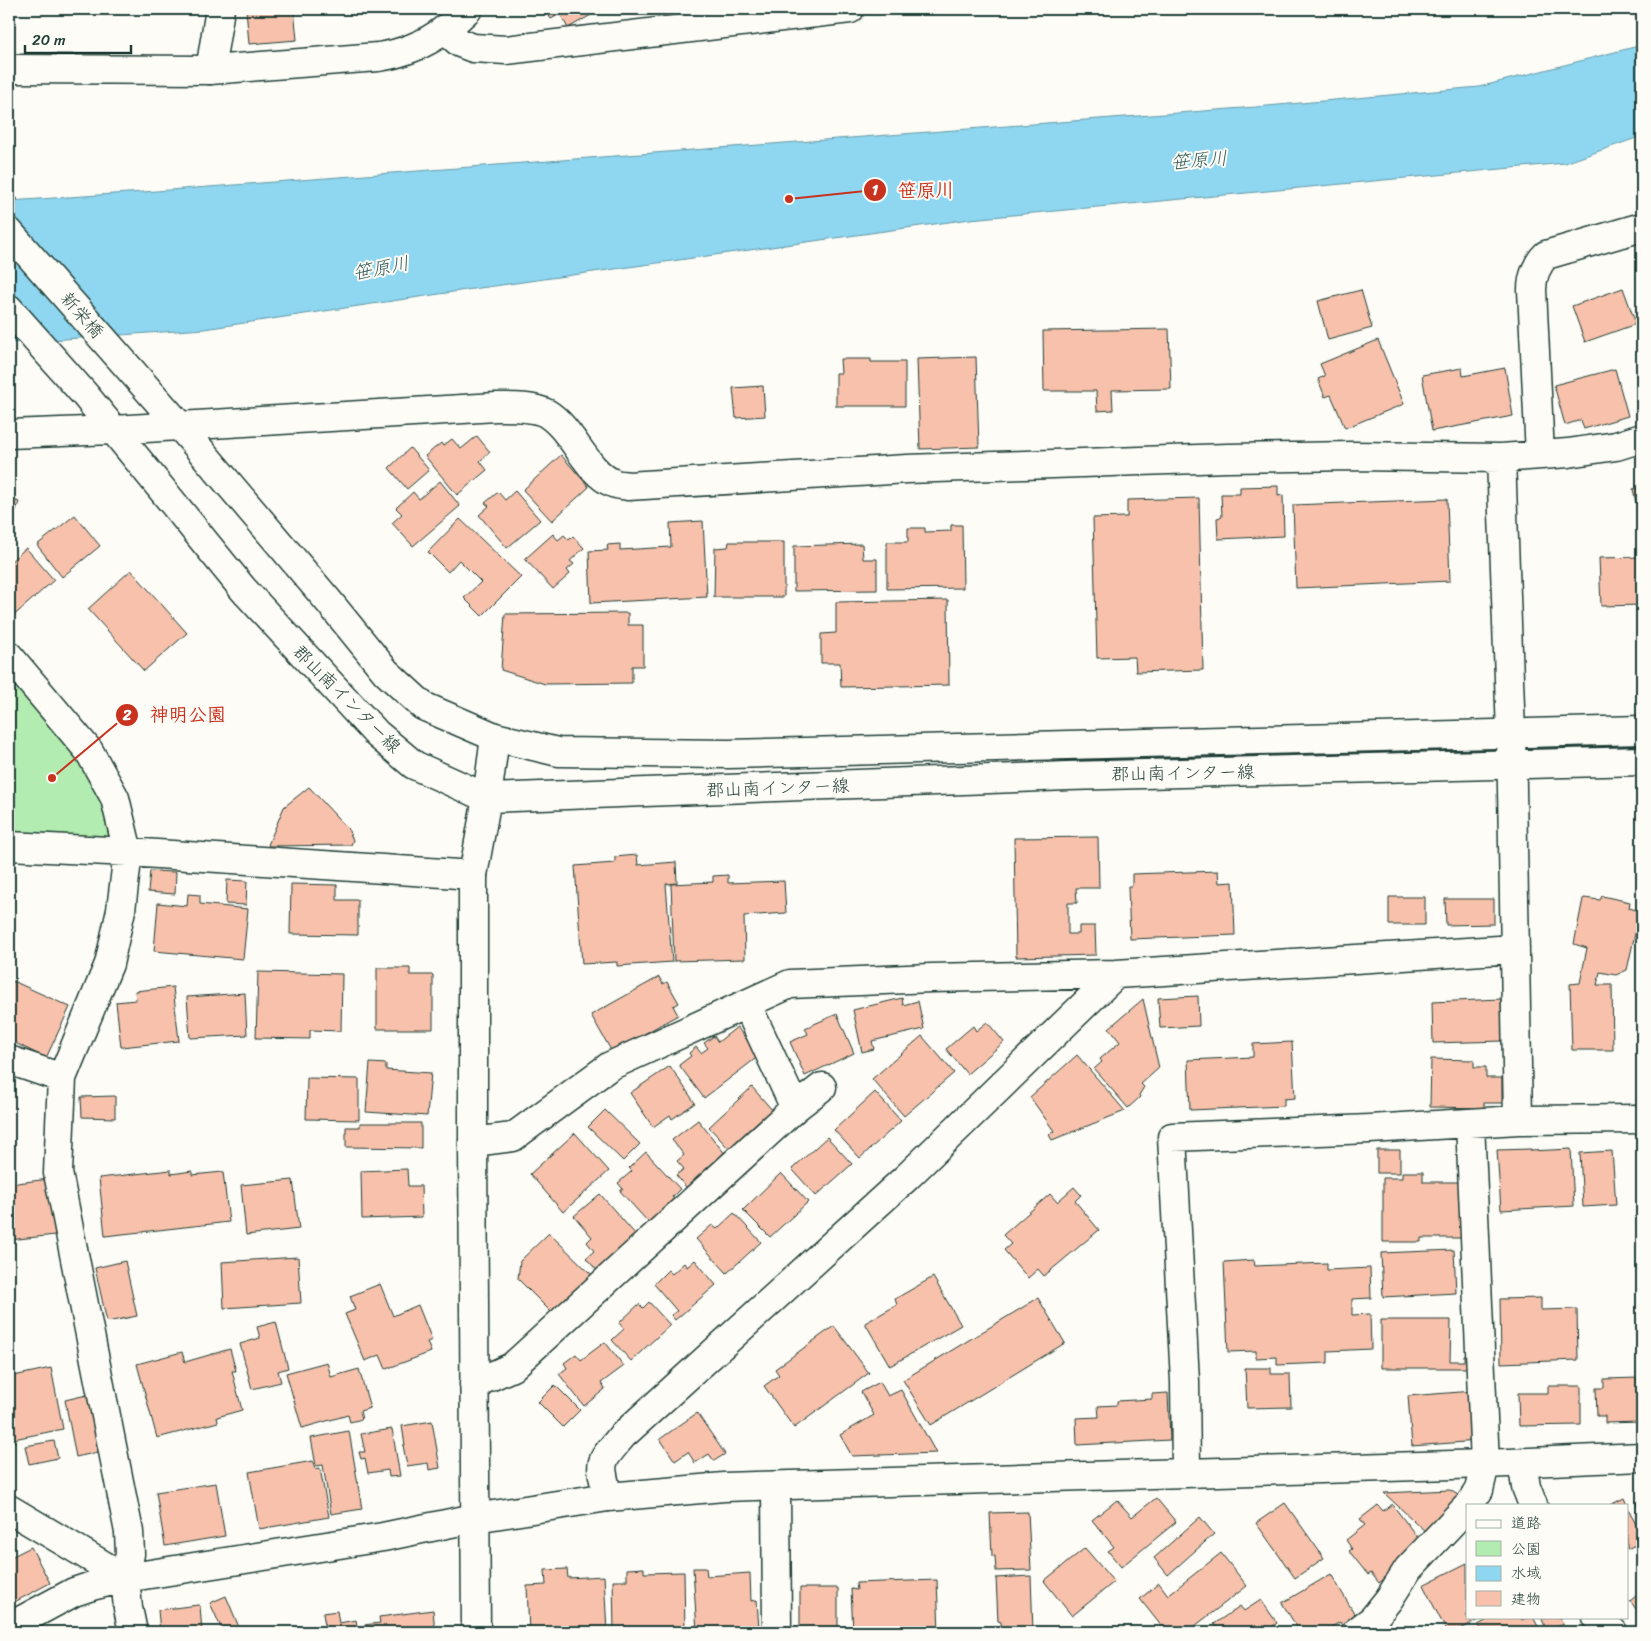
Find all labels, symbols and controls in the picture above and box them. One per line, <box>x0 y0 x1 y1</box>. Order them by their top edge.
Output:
scale bar <box>25 22 131 54</box>
text: 20 m <box>32 27 66 53</box>
water label: 笹原川 <box>1169 141 1229 179</box>
callout: 笹原川 <box>862 173 964 207</box>
text: 笹原川 <box>897 174 955 207</box>
text: 1 <box>872 177 879 203</box>
water label: 笹原川 <box>350 246 412 290</box>
street label: 新栄橋 <box>52 284 112 346</box>
street label: 郡山南インター線 <box>285 637 409 761</box>
callout: 神明公園 <box>115 698 236 732</box>
text: 神明公園 <box>150 698 226 731</box>
text: 2 <box>122 702 132 728</box>
street label: 郡山南インター線 <box>1111 756 1255 790</box>
street label: 郡山南インター線 <box>706 770 850 806</box>
legend <box>1466 1504 1628 1618</box>
text: 道路 <box>1511 1510 1541 1536</box>
text: 公園 <box>1511 1536 1541 1562</box>
text: 水域 <box>1511 1560 1541 1586</box>
text: 建物 <box>1511 1586 1541 1612</box>

